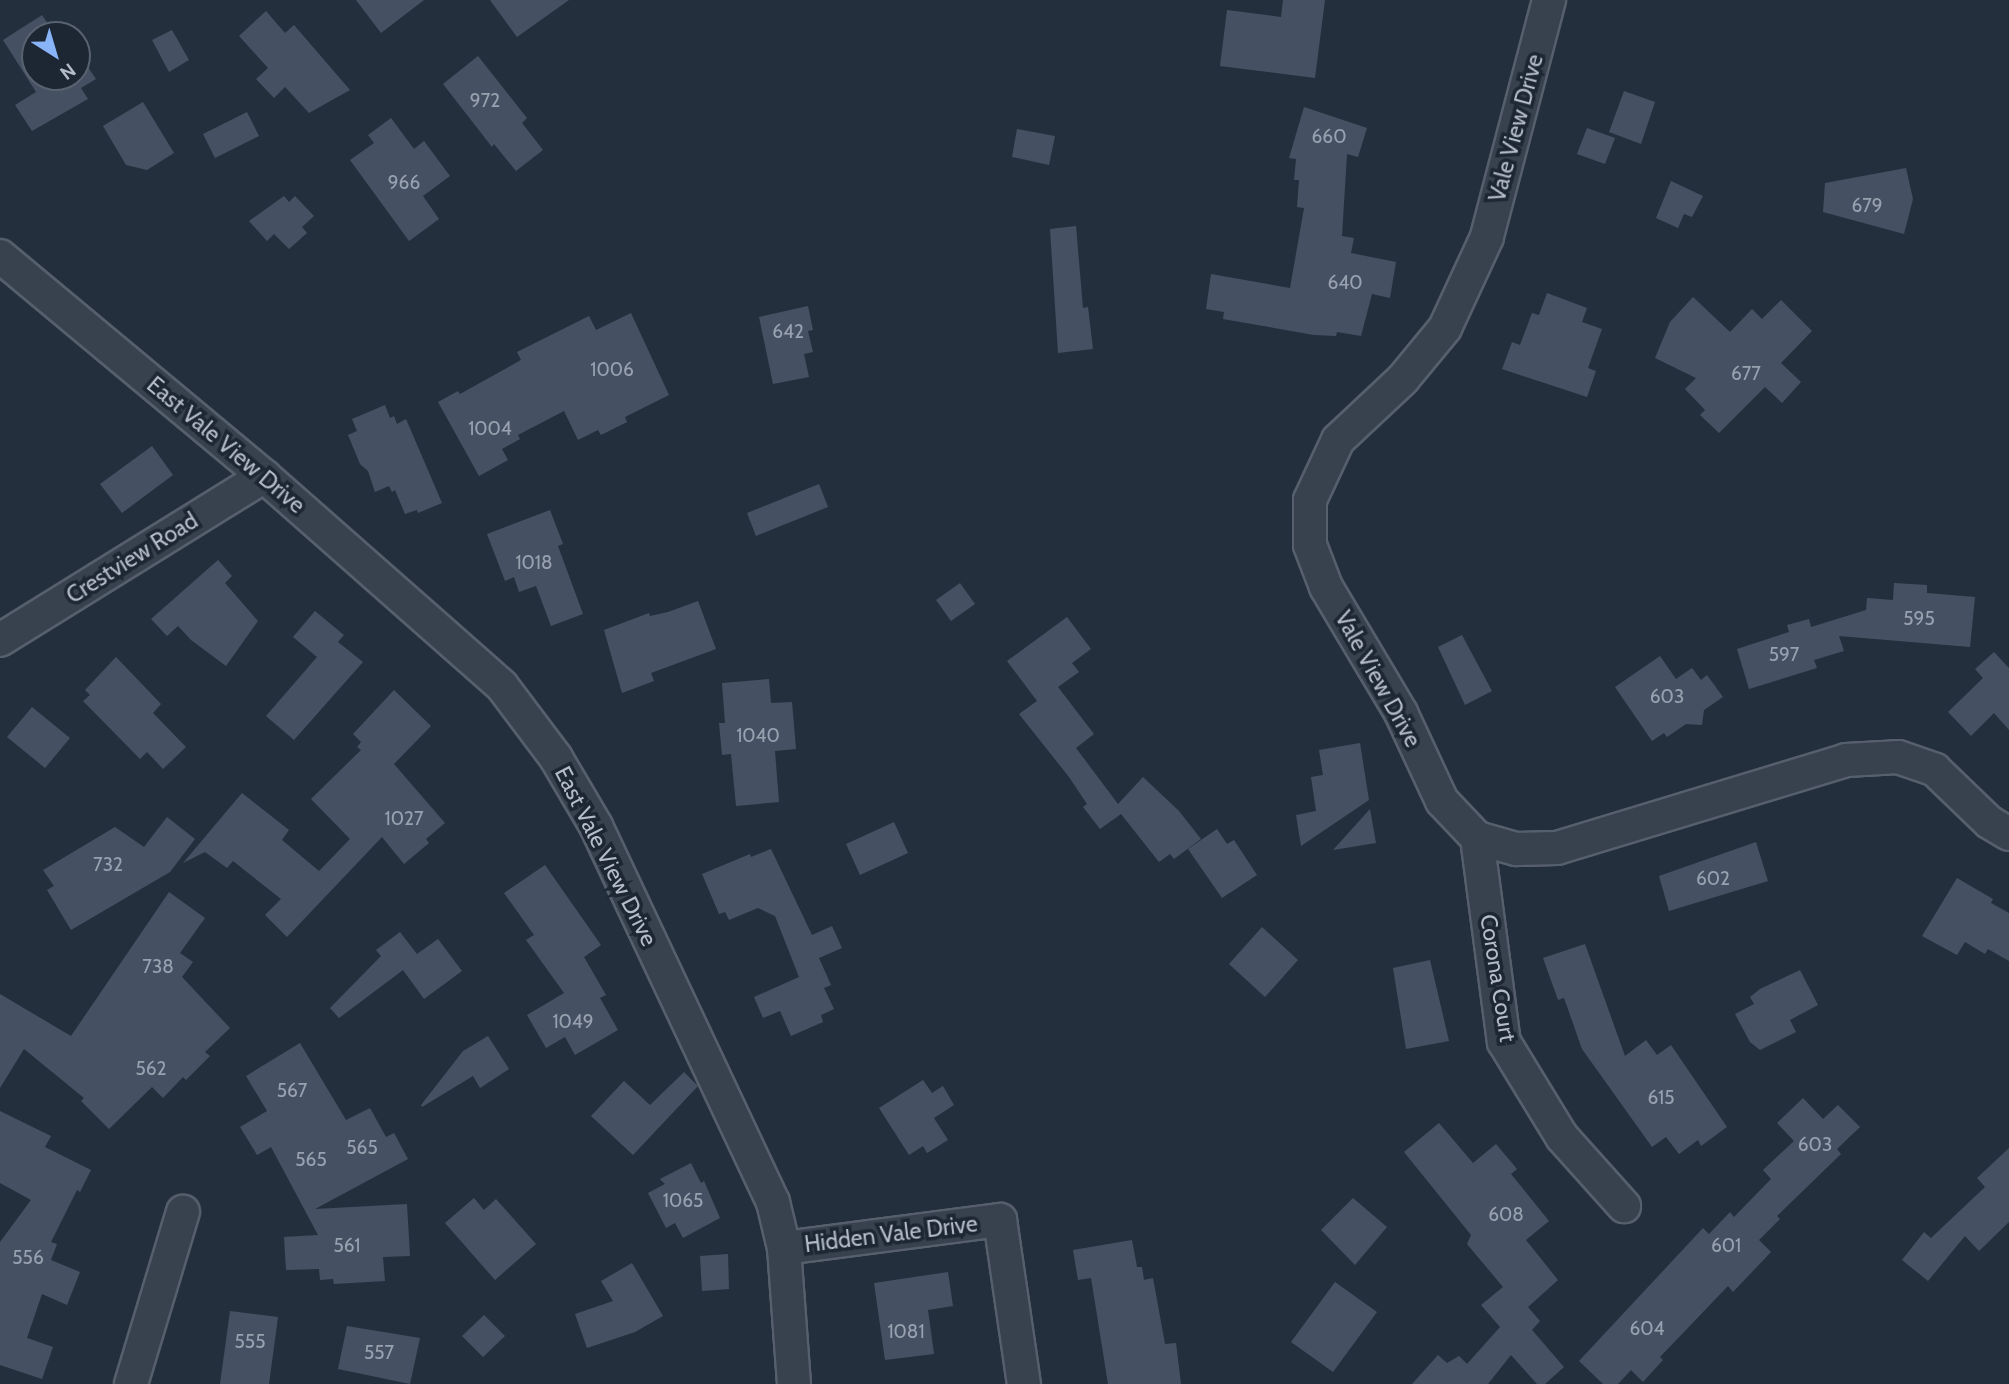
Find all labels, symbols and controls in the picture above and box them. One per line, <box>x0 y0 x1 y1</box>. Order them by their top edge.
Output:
north arrow <box>21 21 91 91</box>
street label: Vale View Drive <box>1483 51 1549 205</box>
text: N <box>55 58 80 85</box>
house number: 972 <box>470 90 500 112</box>
house number: 660 <box>1312 126 1346 148</box>
house number: 966 <box>388 172 420 194</box>
house number: 679 <box>1852 195 1882 217</box>
house number: 640 <box>1327 272 1363 294</box>
house number: 642 <box>772 321 804 343</box>
house number: 1006 <box>590 359 634 381</box>
house number: 677 <box>1731 363 1761 385</box>
street label: East Vale View Drive <box>141 371 311 519</box>
house number: 1004 <box>468 418 512 440</box>
street label: Crestview Road <box>61 507 203 609</box>
house number: 1018 <box>515 552 553 574</box>
street label: Vale View Drive <box>1329 606 1427 752</box>
house number: 595 <box>1903 608 1935 630</box>
house number: 597 <box>1769 644 1799 666</box>
house number: 603 <box>1650 686 1684 708</box>
house number: 1040 <box>736 725 780 747</box>
street label: East Vale View Drive <box>549 762 663 950</box>
house number: 1027 <box>385 808 423 830</box>
house number: 732 <box>93 854 123 876</box>
house number: 602 <box>1696 868 1730 890</box>
street label: Corona Court <box>1474 912 1522 1044</box>
house number: 738 <box>142 956 174 978</box>
house number: 1049 <box>552 1011 594 1033</box>
house number: 562 <box>135 1058 167 1080</box>
house number: 567 <box>277 1080 307 1102</box>
house number: 615 <box>1647 1087 1675 1109</box>
house number: 603 <box>1798 1134 1832 1156</box>
house number: 565 <box>346 1137 378 1159</box>
house number: 565 <box>295 1149 327 1171</box>
house number: 1065 <box>663 1190 703 1212</box>
house number: 608 <box>1488 1204 1524 1226</box>
street label: Hidden Vale Drive <box>803 1210 979 1258</box>
house number: 561 <box>333 1235 361 1257</box>
house number: 601 <box>1711 1235 1741 1257</box>
house number: 556 <box>12 1247 44 1269</box>
house number: 604 <box>1629 1318 1665 1340</box>
house number: 1081 <box>887 1321 925 1343</box>
house number: 555 <box>235 1331 265 1353</box>
house number: 557 <box>364 1342 394 1364</box>

